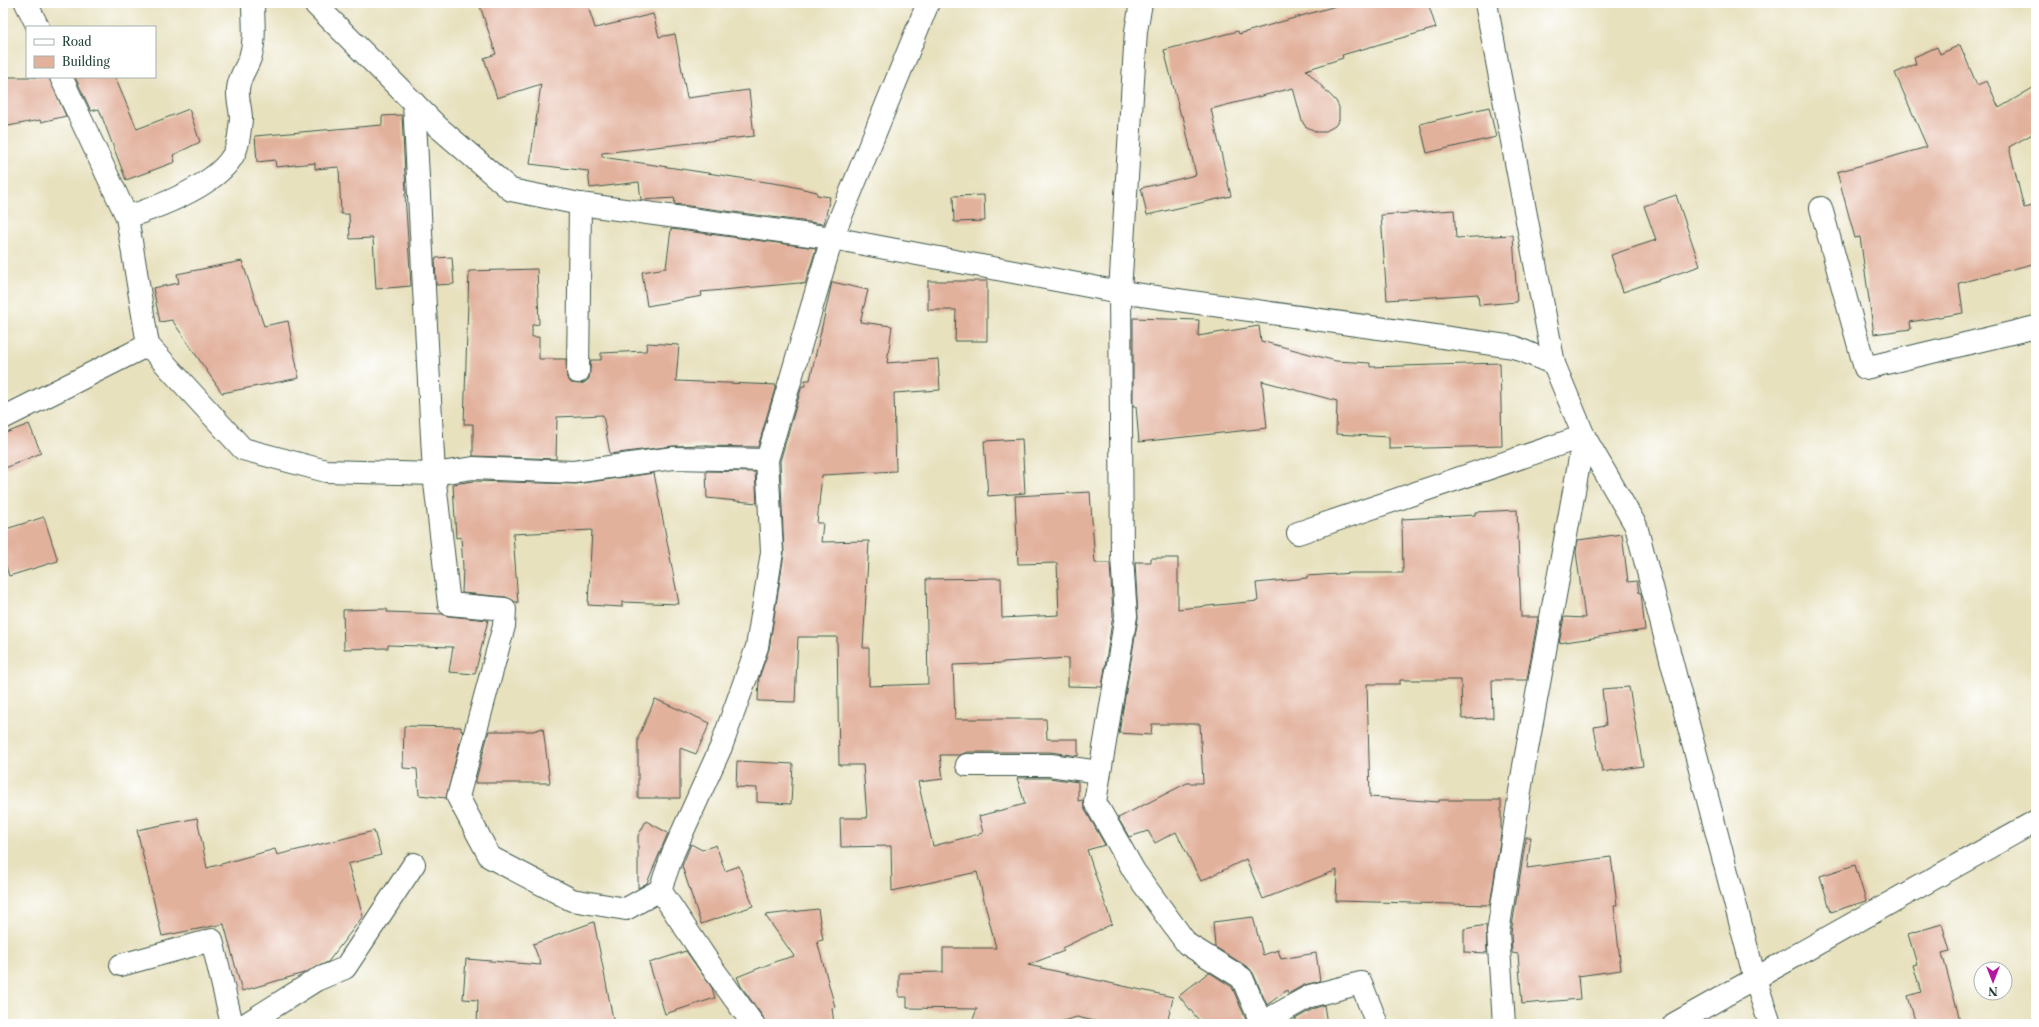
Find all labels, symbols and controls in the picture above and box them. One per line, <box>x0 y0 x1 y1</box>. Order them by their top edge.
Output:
legend <box>26 26 156 78</box>
text: Road <box>62 34 92 49</box>
text: Building <box>62 54 110 69</box>
north arrow <box>1973 961 2013 1001</box>
text: N <box>1988 984 1998 998</box>

